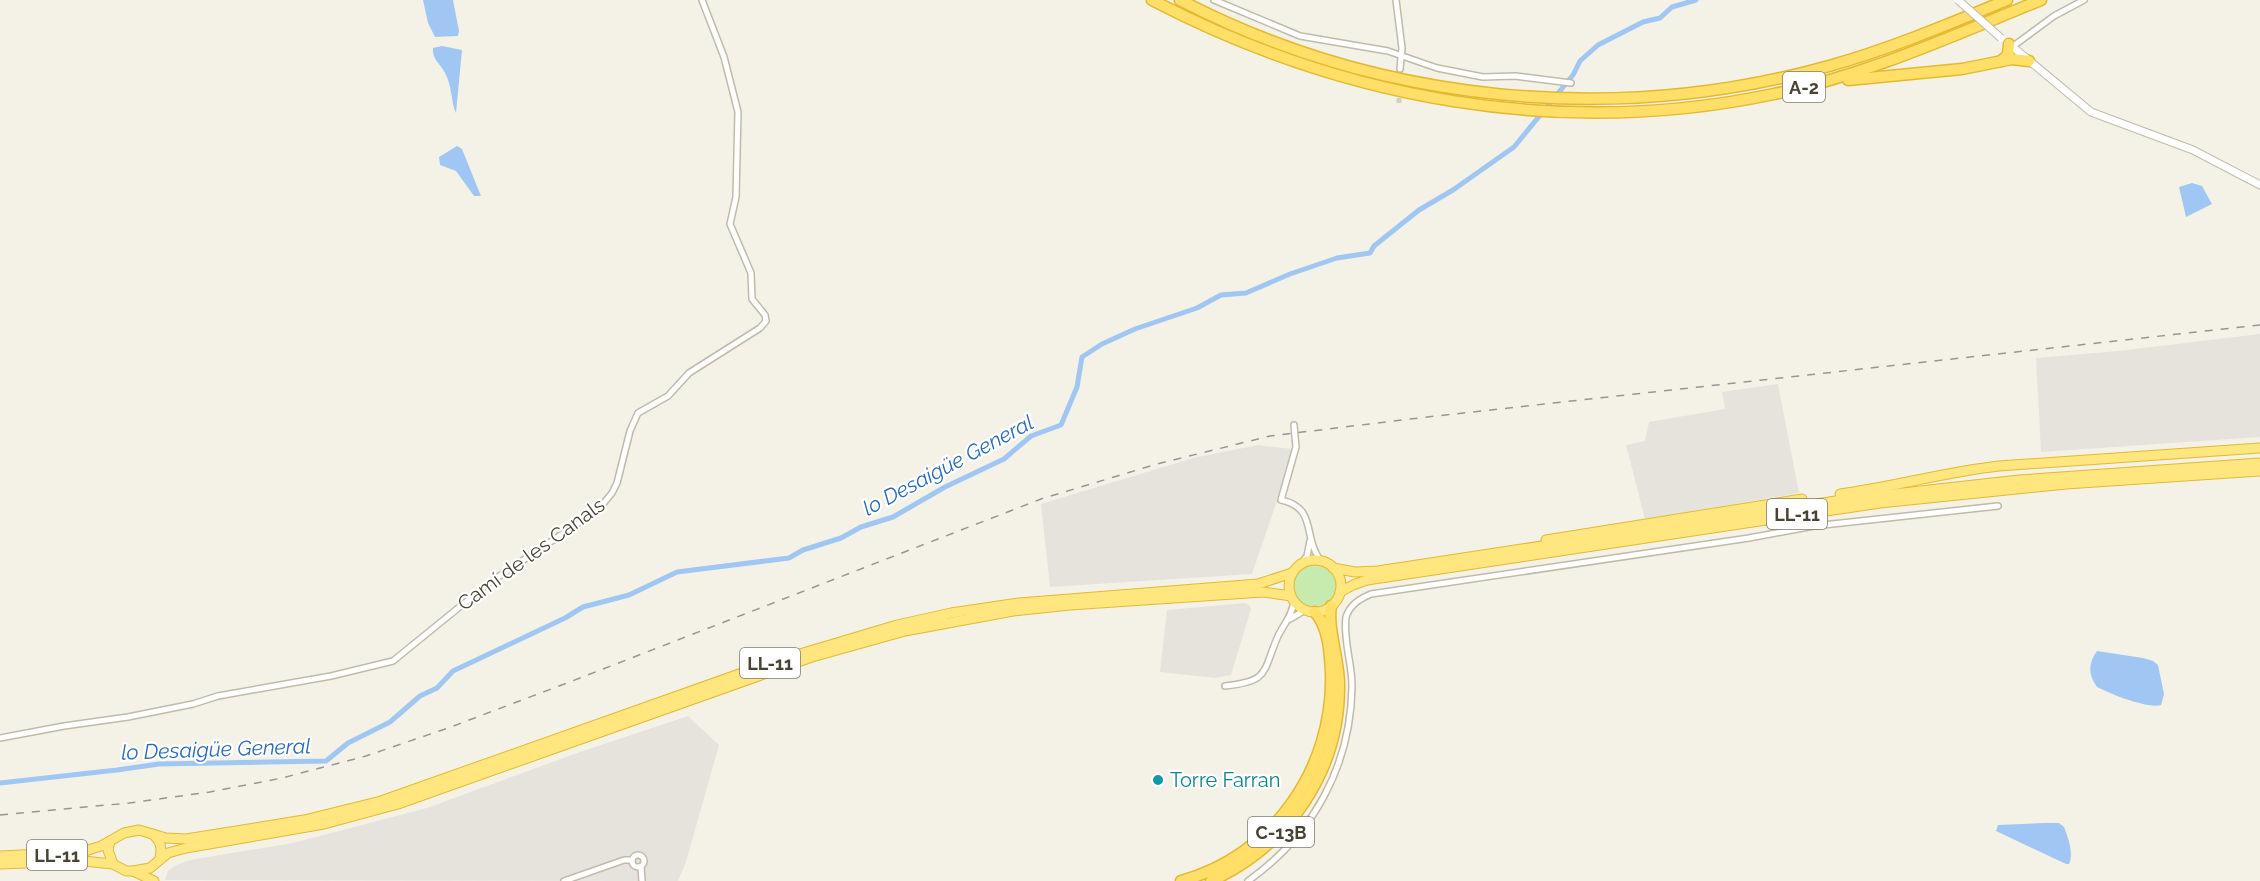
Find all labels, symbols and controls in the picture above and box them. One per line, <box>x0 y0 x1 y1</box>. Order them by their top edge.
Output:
road number: A-2 <box>1783 72 1825 102</box>
water label: lo Desaigüe General <box>858 409 1038 521</box>
street label: Camí de les Canals <box>453 493 609 615</box>
road number: LL-11 <box>1767 499 1827 529</box>
road number: LL-11 <box>740 648 800 678</box>
water label: lo Desaigüe General <box>121 733 311 765</box>
place label: Torre Farran <box>1170 768 1280 792</box>
marker: Torre Farran <box>1151 773 1165 787</box>
road number: C-13B <box>1248 817 1314 847</box>
road number: LL-11 <box>27 840 87 870</box>

